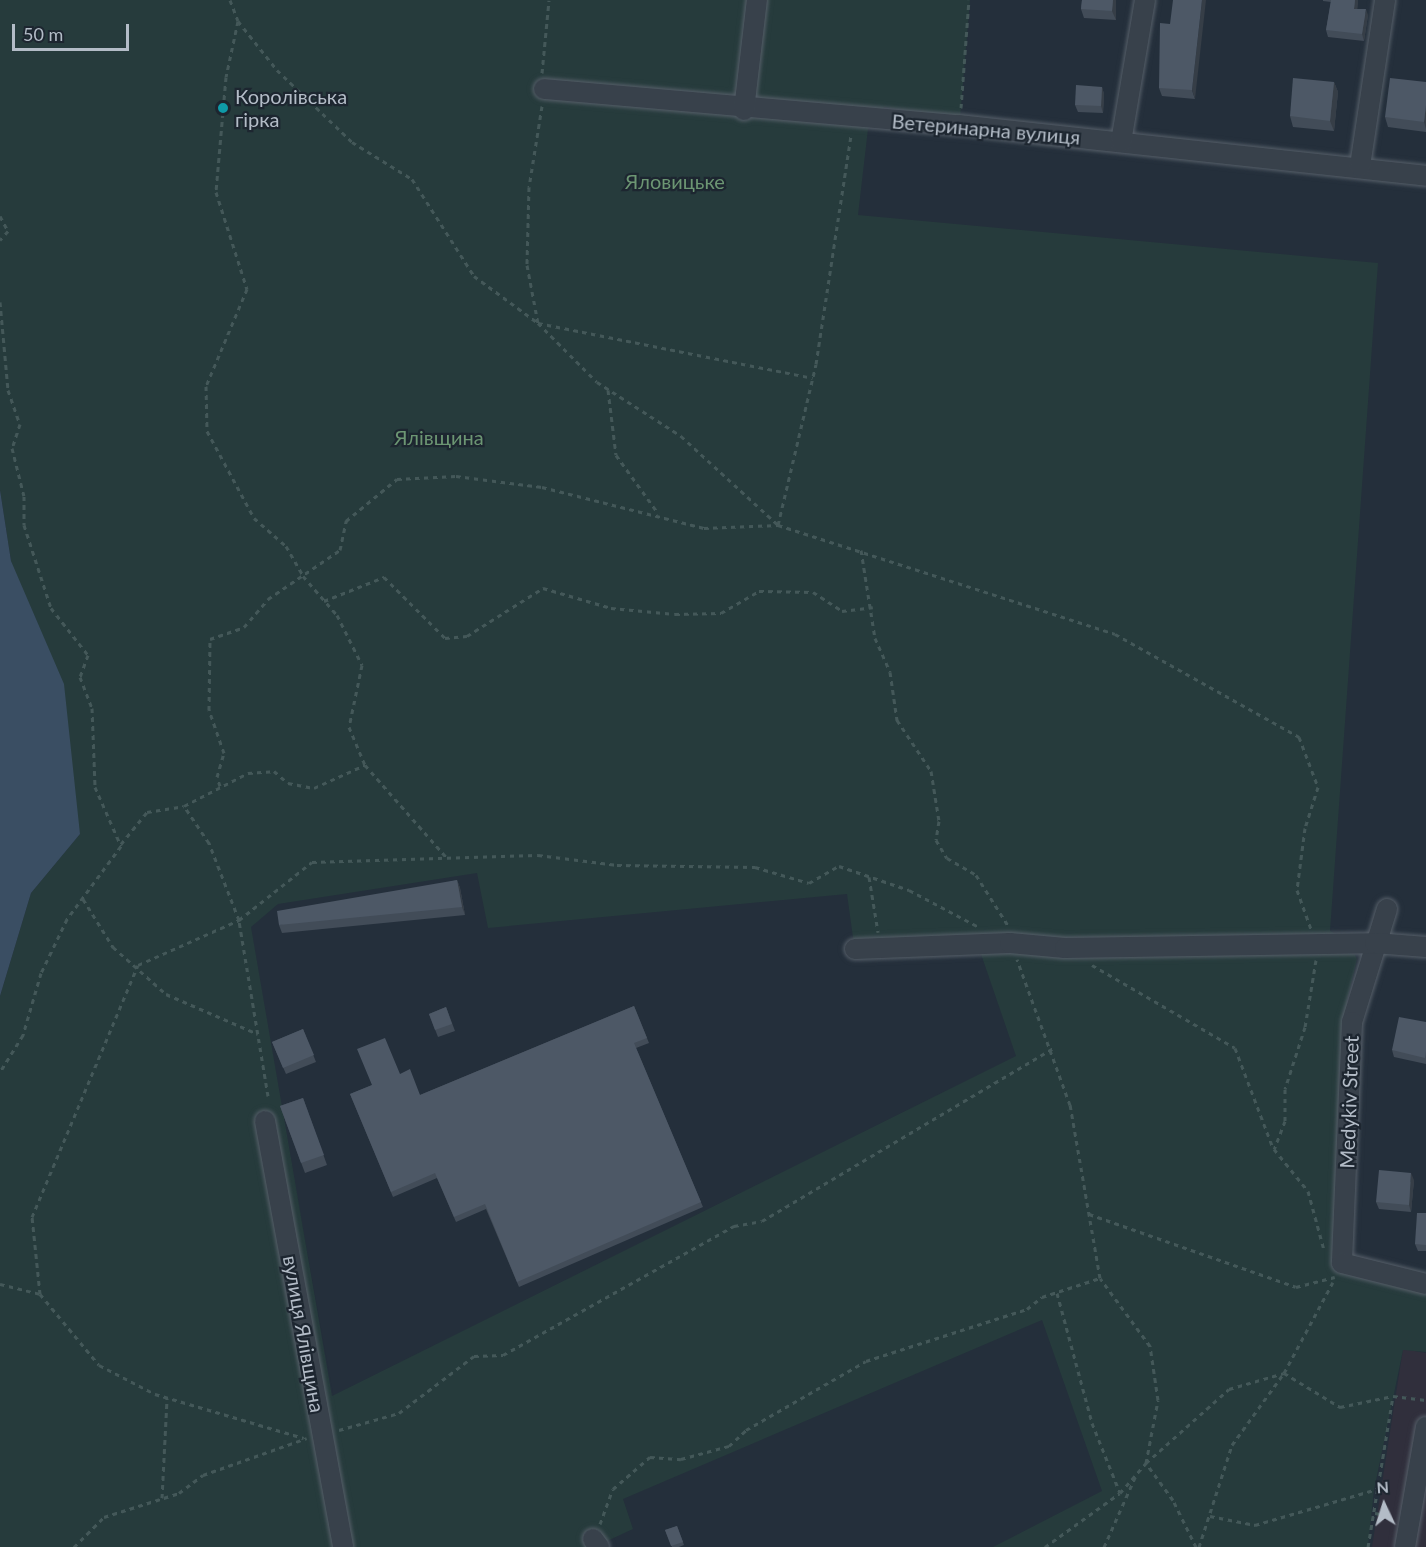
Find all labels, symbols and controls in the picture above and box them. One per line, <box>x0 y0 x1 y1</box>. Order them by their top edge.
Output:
scale bar <box>15 12 132 50</box>
text: 50 m <box>23 23 63 45</box>
place label: Королівська гірка <box>235 84 347 131</box>
marker: Королівська гірка <box>216 101 230 115</box>
street label: Ветеринарна вулиця <box>891 109 1081 149</box>
park label: Яловицьке <box>625 169 725 193</box>
park label: Ялівщина <box>394 425 484 449</box>
street label: Medykiv Street <box>1335 1035 1363 1169</box>
street label: вулиця Ялівщина <box>278 1254 330 1414</box>
north arrow <box>1354 1475 1414 1535</box>
text: N <box>1376 1477 1390 1496</box>

